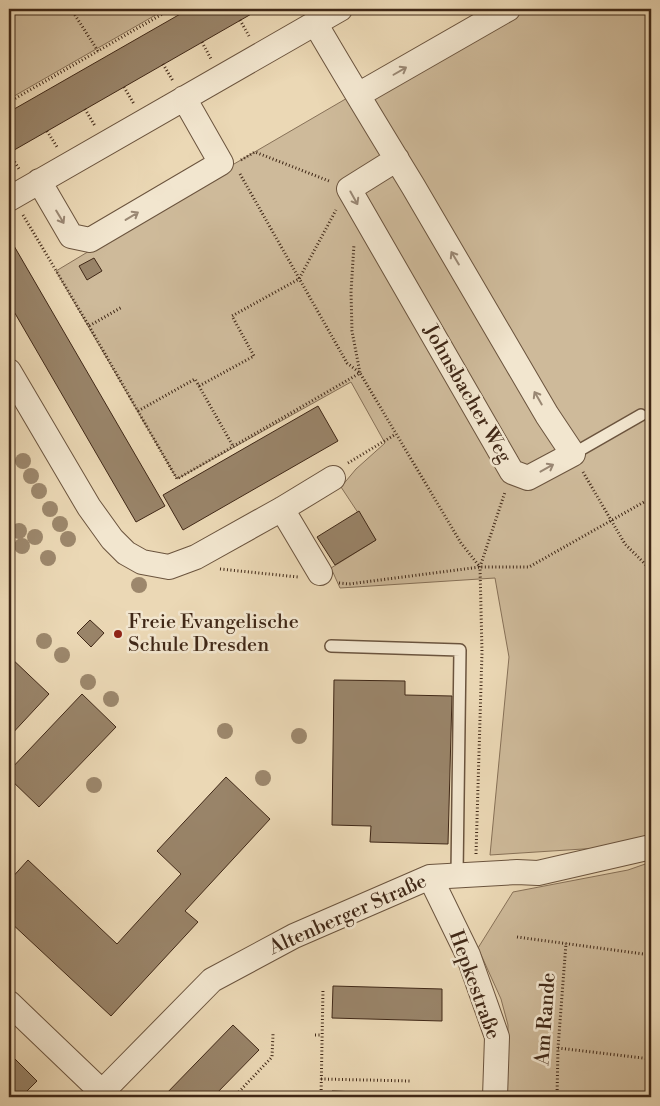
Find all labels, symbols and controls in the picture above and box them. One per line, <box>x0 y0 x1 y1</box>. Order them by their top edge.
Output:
one-way arrow <box>392 66 407 75</box>
one-way arrow <box>350 190 359 205</box>
one-way arrow <box>55 210 65 224</box>
one-way arrow <box>125 210 139 220</box>
one-way arrow <box>450 251 460 265</box>
street label: Johnsbacher Weg <box>417 319 517 468</box>
one-way arrow <box>532 391 542 405</box>
one-way arrow <box>539 463 554 473</box>
place label: Freie Evangelische Schule Dresden <box>128 610 299 658</box>
marker: Freie Evangelische Schule Dresden <box>112 628 124 640</box>
street label: Altenberger Straße <box>264 869 431 961</box>
street label: Hepkestraße <box>443 927 505 1043</box>
street label: Am Rande <box>530 972 562 1067</box>

